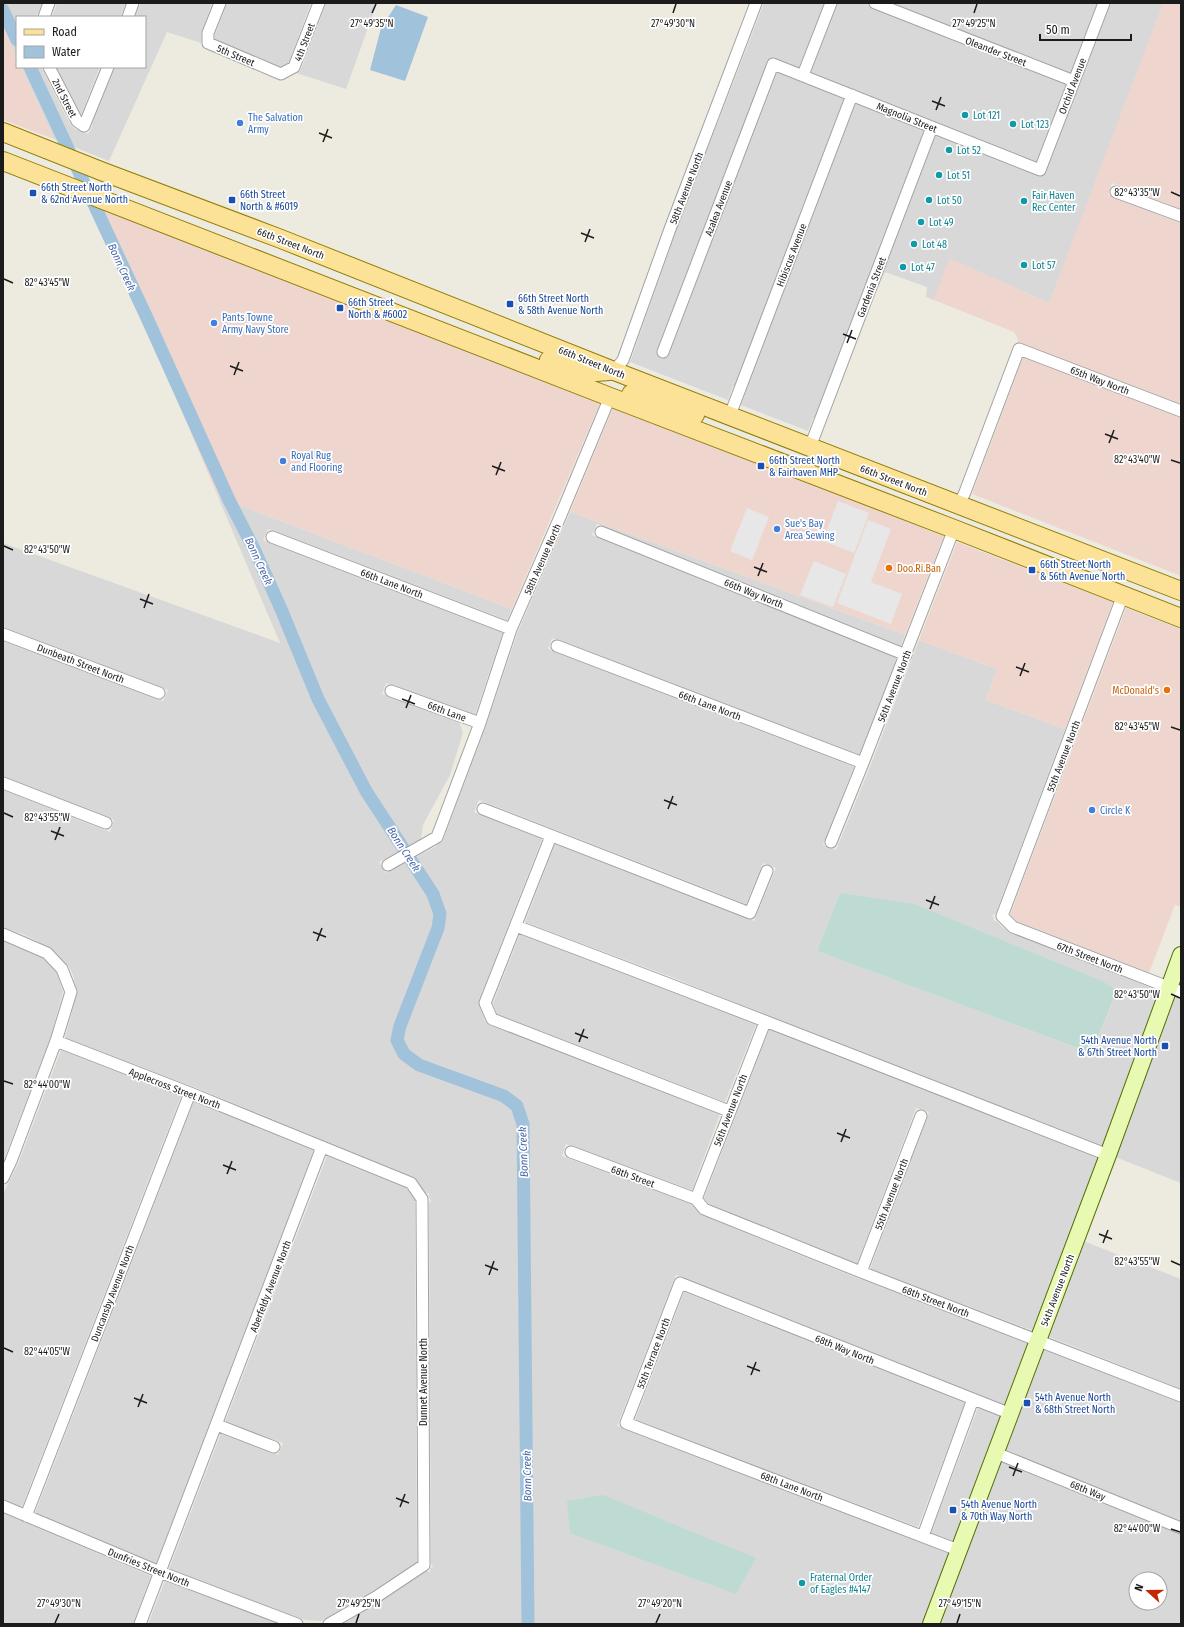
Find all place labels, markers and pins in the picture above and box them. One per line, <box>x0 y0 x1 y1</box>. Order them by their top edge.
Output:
marker: Lot 121 <box>960 110 970 120</box>
place label: Lot 121 <box>973 110 1000 122</box>
place label: The Salvation Army <box>248 112 303 136</box>
marker: The Salvation Army <box>235 118 245 128</box>
marker: Lot 123 <box>1008 119 1018 129</box>
place label: Lot 123 <box>1021 119 1049 131</box>
marker: Lot 52 <box>944 145 954 155</box>
place label: Lot 52 <box>957 145 982 157</box>
marker: Lot 51 <box>934 170 944 180</box>
place label: Lot 51 <box>947 170 970 182</box>
place label: 66th Street North & 62nd Avenue North <box>41 182 128 206</box>
marker: 66th Street North & 62nd Avenue North <box>28 188 38 198</box>
place label: 66th Street North & #6019 <box>240 189 298 213</box>
place label: Fair Haven Rec Center <box>1032 190 1076 214</box>
marker: 66th Street North & #6019 <box>227 195 237 205</box>
marker: Lot 50 <box>924 195 934 205</box>
place label: Lot 50 <box>937 195 962 207</box>
marker: Fair Haven Rec Center <box>1019 196 1029 206</box>
marker: Lot 49 <box>916 217 926 227</box>
place label: Lot 49 <box>929 217 954 229</box>
marker: Lot 48 <box>909 239 919 249</box>
place label: Lot 48 <box>922 239 947 251</box>
marker: Lot 57 <box>1019 260 1029 270</box>
place label: Lot 57 <box>1032 260 1056 272</box>
marker: Lot 47 <box>898 262 908 272</box>
place label: Lot 47 <box>911 262 935 274</box>
place label: 66th Street North & 58th Avenue North <box>518 293 603 317</box>
place label: 66th Street North & #6002 <box>348 297 408 321</box>
marker: 66th Street North & 58th Avenue North <box>505 299 515 309</box>
marker: 66th Street North & #6002 <box>335 303 345 313</box>
place label: Pants Towne Army Navy Store <box>222 312 289 336</box>
marker: Pants Towne Army Navy Store <box>209 318 219 328</box>
place label: Royal Rug and Flooring <box>291 450 343 474</box>
place label: 66th Street North & Fairhaven MHP <box>769 455 840 479</box>
marker: Royal Rug and Flooring <box>278 456 288 466</box>
marker: 66th Street North & Fairhaven MHP <box>756 461 766 471</box>
place label: Sue's Bay Area Sewing <box>785 518 835 542</box>
marker: Sue's Bay Area Sewing <box>772 524 782 534</box>
place label: 66th Street North & 56th Avenue North <box>1040 559 1125 583</box>
marker: Doo.Ri.Ban <box>884 563 894 573</box>
place label: Doo.Ri.Ban <box>897 563 941 575</box>
marker: 66th Street North & 56th Avenue North <box>1027 565 1037 575</box>
place label: McDonald's <box>1112 685 1159 697</box>
marker: McDonald's <box>1162 685 1172 695</box>
marker: Circle K <box>1087 805 1097 815</box>
place label: Circle K <box>1100 805 1131 817</box>
place label: 54th Avenue North & 67th Street North <box>1078 1035 1157 1059</box>
marker: 54th Avenue North & 67th Street North <box>1160 1041 1170 1051</box>
place label: 54th Avenue North & 68th Street North <box>1035 1392 1115 1416</box>
marker: 54th Avenue North & 68th Street North <box>1022 1398 1032 1408</box>
place label: 54th Avenue North & 70th Way North <box>961 1499 1037 1523</box>
marker: 54th Avenue North & 70th Way North <box>948 1505 958 1515</box>
place label: Fraternal Order of Eagles #4147 <box>810 1572 873 1596</box>
marker: Fraternal Order of Eagles #4147 <box>797 1578 807 1588</box>

